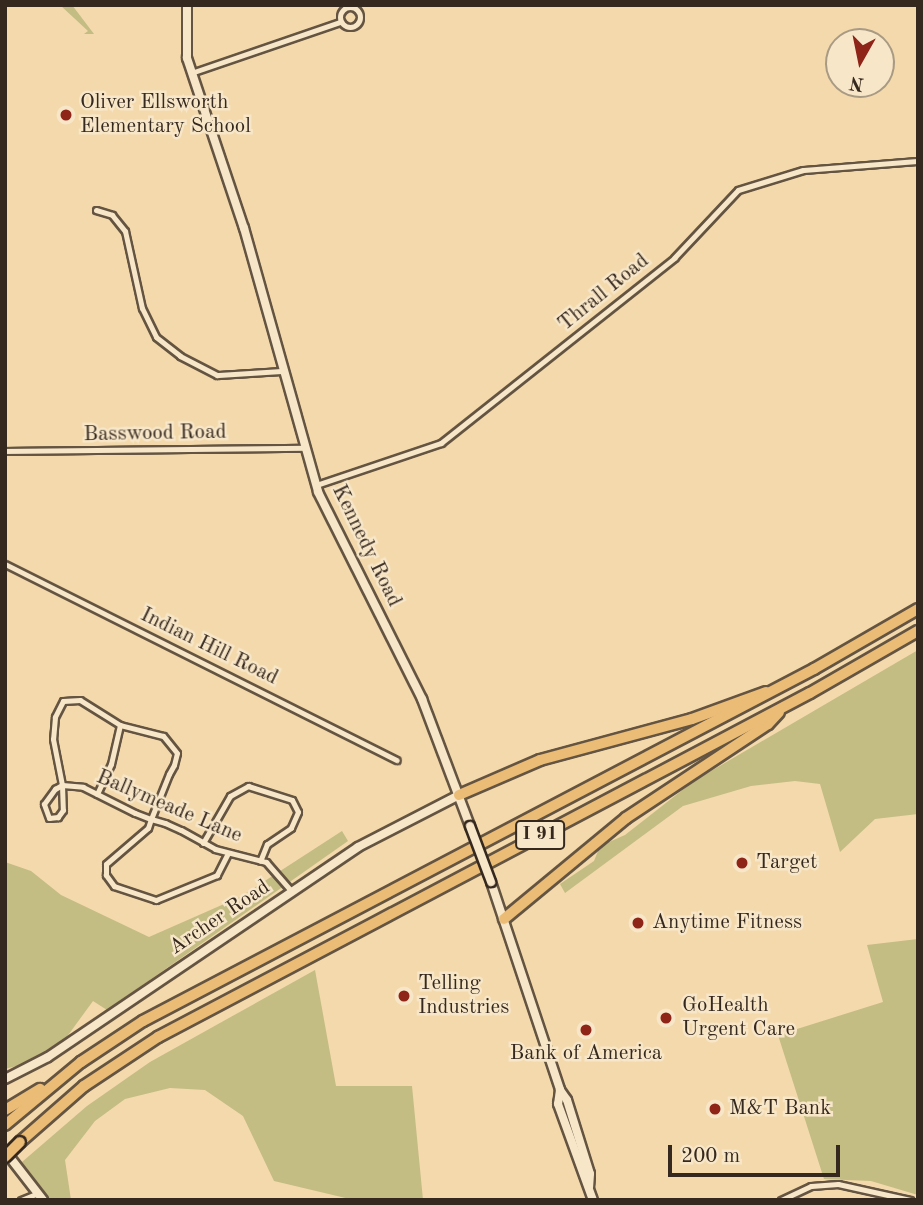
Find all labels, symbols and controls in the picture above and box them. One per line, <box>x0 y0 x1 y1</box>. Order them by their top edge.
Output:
north arrow <box>825 28 895 98</box>
text: N <box>848 72 866 93</box>
place label: Oliver Ellsworth Elementary School <box>80 90 251 140</box>
marker: Oliver Ellsworth Elementary School <box>58 107 74 123</box>
street label: Thrall Road <box>554 249 654 337</box>
street label: Basswood Road <box>83 420 227 448</box>
street label: Kennedy Road <box>326 481 406 611</box>
street label: Indian Hill Road <box>136 603 282 691</box>
street label: Ballymeade Lane <box>92 765 246 849</box>
road number: I 91 <box>514 820 566 850</box>
place label: Target <box>756 850 817 876</box>
marker: Target <box>734 855 750 871</box>
street label: Archer Road <box>165 875 275 961</box>
place label: Anytime Fitness <box>652 910 802 936</box>
marker: Anytime Fitness <box>630 915 646 931</box>
place label: Telling Industries <box>418 971 509 1021</box>
marker: Telling Industries <box>396 988 412 1004</box>
place label: GoHealth Urgent Care <box>682 993 795 1043</box>
marker: GoHealth Urgent Care <box>656 1008 676 1028</box>
marker: Bank of America <box>578 1022 594 1038</box>
place label: Bank of America <box>510 1041 662 1067</box>
place label: M&T Bank <box>729 1096 831 1122</box>
marker: M&T Bank <box>707 1101 723 1117</box>
scale bar <box>671 1132 842 1176</box>
text: 200 m <box>681 1146 740 1167</box>

